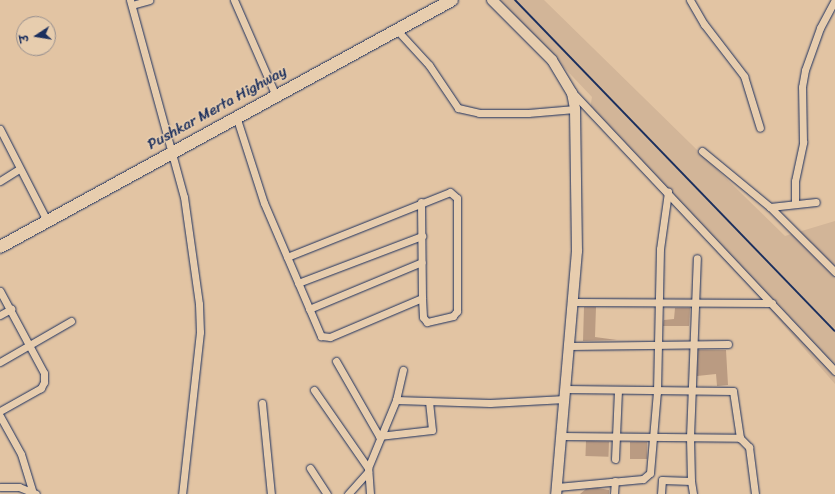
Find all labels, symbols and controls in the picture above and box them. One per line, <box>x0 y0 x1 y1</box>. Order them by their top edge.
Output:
north arrow <box>16 16 56 56</box>
text: उ <box>15 33 35 44</box>
street label: Pushkar Merta Highway <box>144 62 290 154</box>

